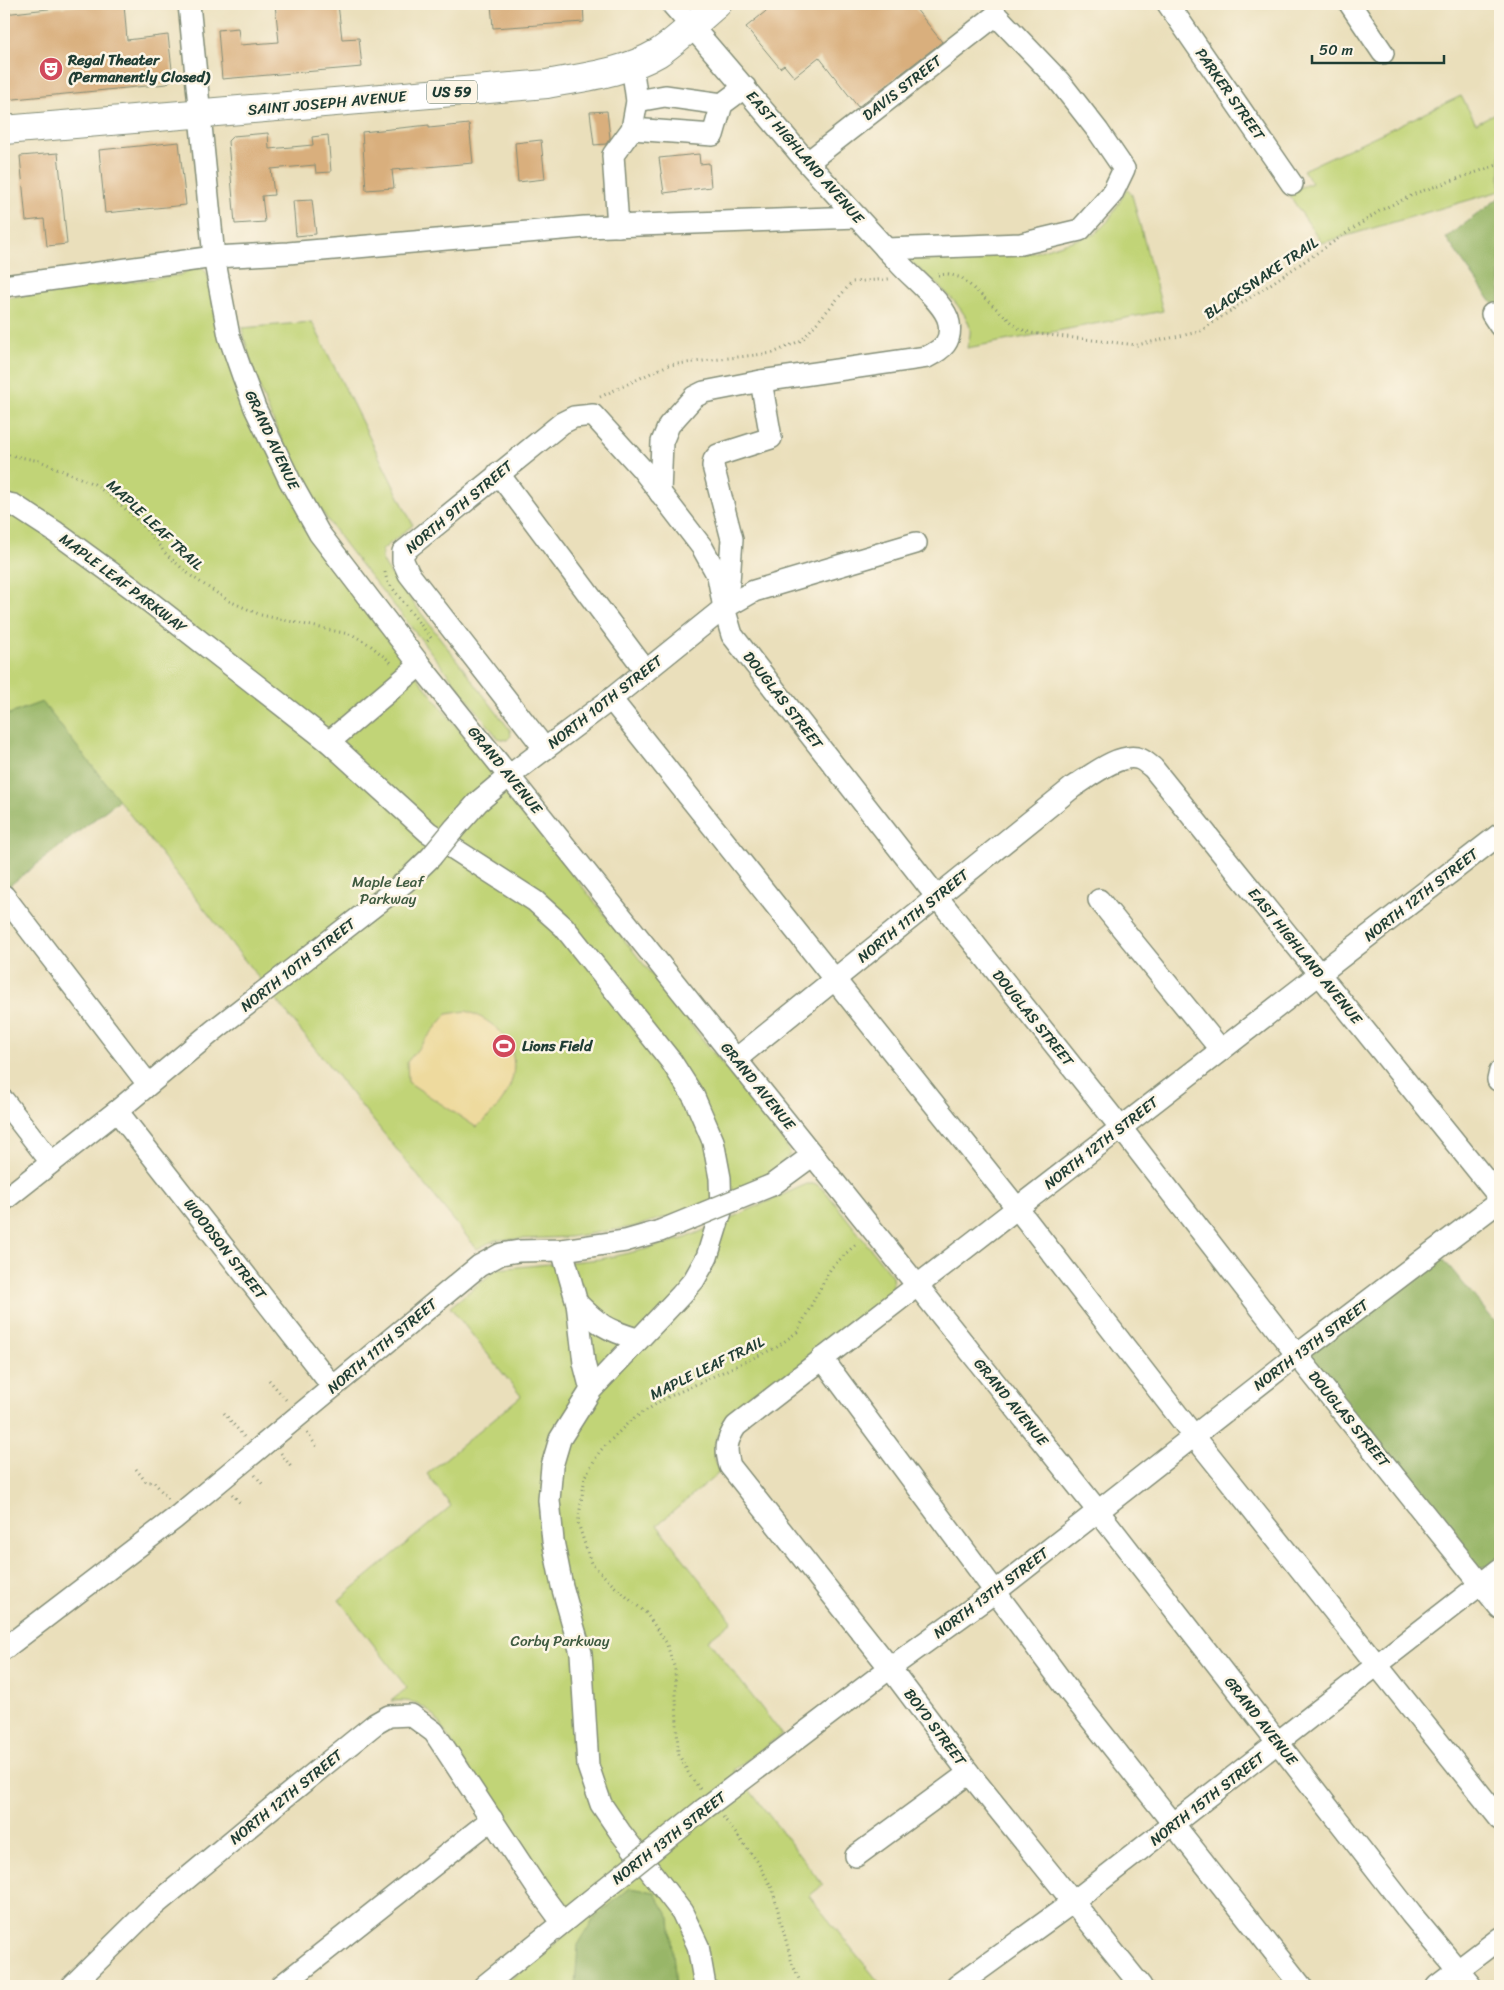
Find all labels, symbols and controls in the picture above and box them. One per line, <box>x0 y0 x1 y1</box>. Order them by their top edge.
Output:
scale bar <box>1312 32 1444 64</box>
text: 50 m <box>1319 37 1354 63</box>
street label: PARKER STREET <box>1188 42 1272 146</box>
place label: Regal Theater (Permanently Closed) <box>67 47 211 90</box>
street label: DAVIS STREET <box>856 47 949 128</box>
theatre icon: Regal Theater (Permanently Closed) <box>38 56 64 82</box>
road number: US 59 <box>427 80 477 104</box>
street label: SAINT JOSEPH AVENUE <box>247 83 409 123</box>
street label: EAST HIGHLAND AVENUE <box>739 84 872 231</box>
street label: BLACKSNAKE TRAIL <box>1198 230 1324 326</box>
street label: GRAND AVENUE <box>238 386 307 496</box>
street label: NORTH 9TH STREET <box>399 453 520 560</box>
street label: MAPLE LEAF TRAIL <box>100 473 210 577</box>
street label: MAPLE LEAF PARKWAY <box>54 526 194 641</box>
street label: DOUGLAS STREET <box>736 645 830 755</box>
street label: NORTH 10TH STREET <box>541 647 670 756</box>
street label: GRAND AVENUE <box>461 720 550 821</box>
street label: NORTH 12TH STREET <box>1358 841 1485 948</box>
street label: NORTH 11TH STREET <box>851 861 976 969</box>
park label: Maple Leaf Parkway <box>352 869 425 912</box>
street label: EAST HIGHLAND AVENUE <box>1241 882 1370 1032</box>
street label: NORTH 10TH STREET <box>234 910 363 1019</box>
street label: DOUGLAS STREET <box>986 964 1081 1073</box>
sports icon: Lions Field <box>491 1033 517 1059</box>
place label: Lions Field <box>522 1033 594 1059</box>
street label: GRAND AVENUE <box>714 1036 803 1137</box>
street label: NORTH 12TH STREET <box>1038 1089 1165 1196</box>
street label: WOODSON STREET <box>177 1193 274 1306</box>
street label: NORTH 11TH STREET <box>321 1291 444 1400</box>
street label: NORTH 13TH STREET <box>1247 1292 1376 1397</box>
street label: MAPLE LEAF TRAIL <box>645 1329 769 1407</box>
street label: GRAND AVENUE <box>967 1352 1056 1453</box>
street label: DOUGLAS STREET <box>1302 1365 1397 1474</box>
street label: NORTH 13TH STREET <box>927 1540 1056 1645</box>
park label: Corby Parkway <box>511 1628 610 1654</box>
street label: GRAND AVENUE <box>1218 1671 1305 1773</box>
street label: BOYD STREET <box>897 1683 974 1773</box>
street label: NORTH 12TH STREET <box>223 1742 350 1851</box>
street label: NORTH 15TH STREET <box>1144 1744 1272 1853</box>
street label: NORTH 13TH STREET <box>606 1784 733 1891</box>

